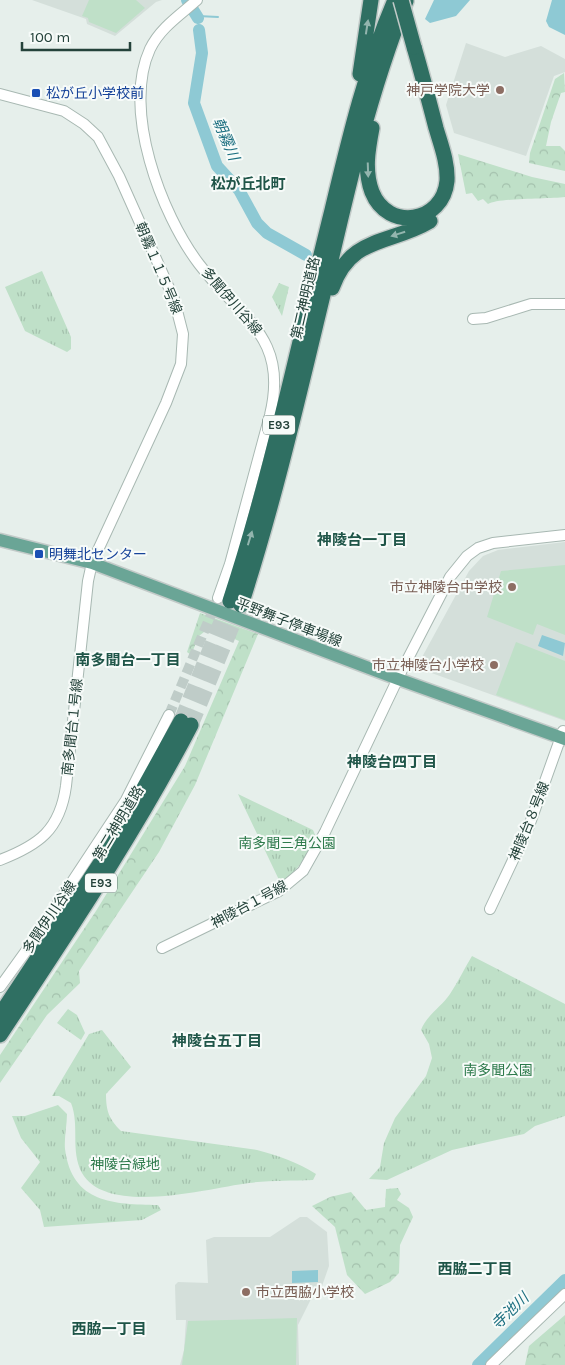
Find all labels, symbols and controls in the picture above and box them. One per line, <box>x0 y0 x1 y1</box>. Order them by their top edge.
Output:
one-way arrow <box>364 19 372 35</box>
scale bar <box>22 20 130 52</box>
text: 100 m <box>30 28 70 46</box>
place label: 神戸学院大学 <box>406 82 490 99</box>
marker: 神戸学院大学 <box>494 84 506 96</box>
place label: 松が丘小学校前 <box>46 85 144 102</box>
marker: 松が丘小学校前 <box>30 87 42 99</box>
water label: 朝霧川 <box>209 115 244 165</box>
one-way arrow <box>365 162 373 178</box>
district label: 松が丘北町 <box>210 175 286 193</box>
street label: 朝霧１１５号線 <box>132 220 186 317</box>
one-way arrow <box>390 231 405 239</box>
street label: 第二神明道路 <box>288 255 323 341</box>
street label: 多聞伊川谷線 <box>198 264 266 339</box>
road number: E93 <box>263 416 295 434</box>
one-way arrow <box>246 531 254 546</box>
district label: 神陵台一丁目 <box>316 531 407 549</box>
place label: 明舞北センター <box>49 546 147 563</box>
marker: 明舞北センター <box>33 548 45 560</box>
place label: 市立神陵台中学校 <box>390 579 502 596</box>
marker: 市立神陵台中学校 <box>506 581 518 593</box>
street label: 平野舞子停車場線 <box>233 594 344 650</box>
district label: 南多聞台一丁目 <box>75 651 181 669</box>
place label: 市立神陵台小学校 <box>372 657 484 674</box>
marker: 市立神陵台小学校 <box>488 659 500 671</box>
street label: 南多聞台１号線 <box>59 677 86 777</box>
district label: 神陵台四丁目 <box>346 753 437 771</box>
street label: 神陵台８号線 <box>506 779 553 863</box>
street label: 第二神明道路 <box>90 783 147 864</box>
park label: 南多聞三角公園 <box>238 835 336 852</box>
road number: E93 <box>85 874 117 892</box>
street label: 神陵台１号線 <box>208 877 290 932</box>
street label: 多聞伊川谷線 <box>19 878 80 957</box>
district label: 神陵台五丁目 <box>171 1032 262 1050</box>
park label: 南多聞公園 <box>463 1062 533 1079</box>
park label: 神陵台緑地 <box>90 1156 160 1173</box>
district label: 西脇二丁目 <box>437 1260 513 1278</box>
place label: 市立西脇小学校 <box>256 1284 354 1301</box>
marker: 市立西脇小学校 <box>240 1286 252 1298</box>
water label: 寺池川 <box>488 1288 534 1333</box>
district label: 西脇一丁目 <box>71 1320 147 1338</box>

